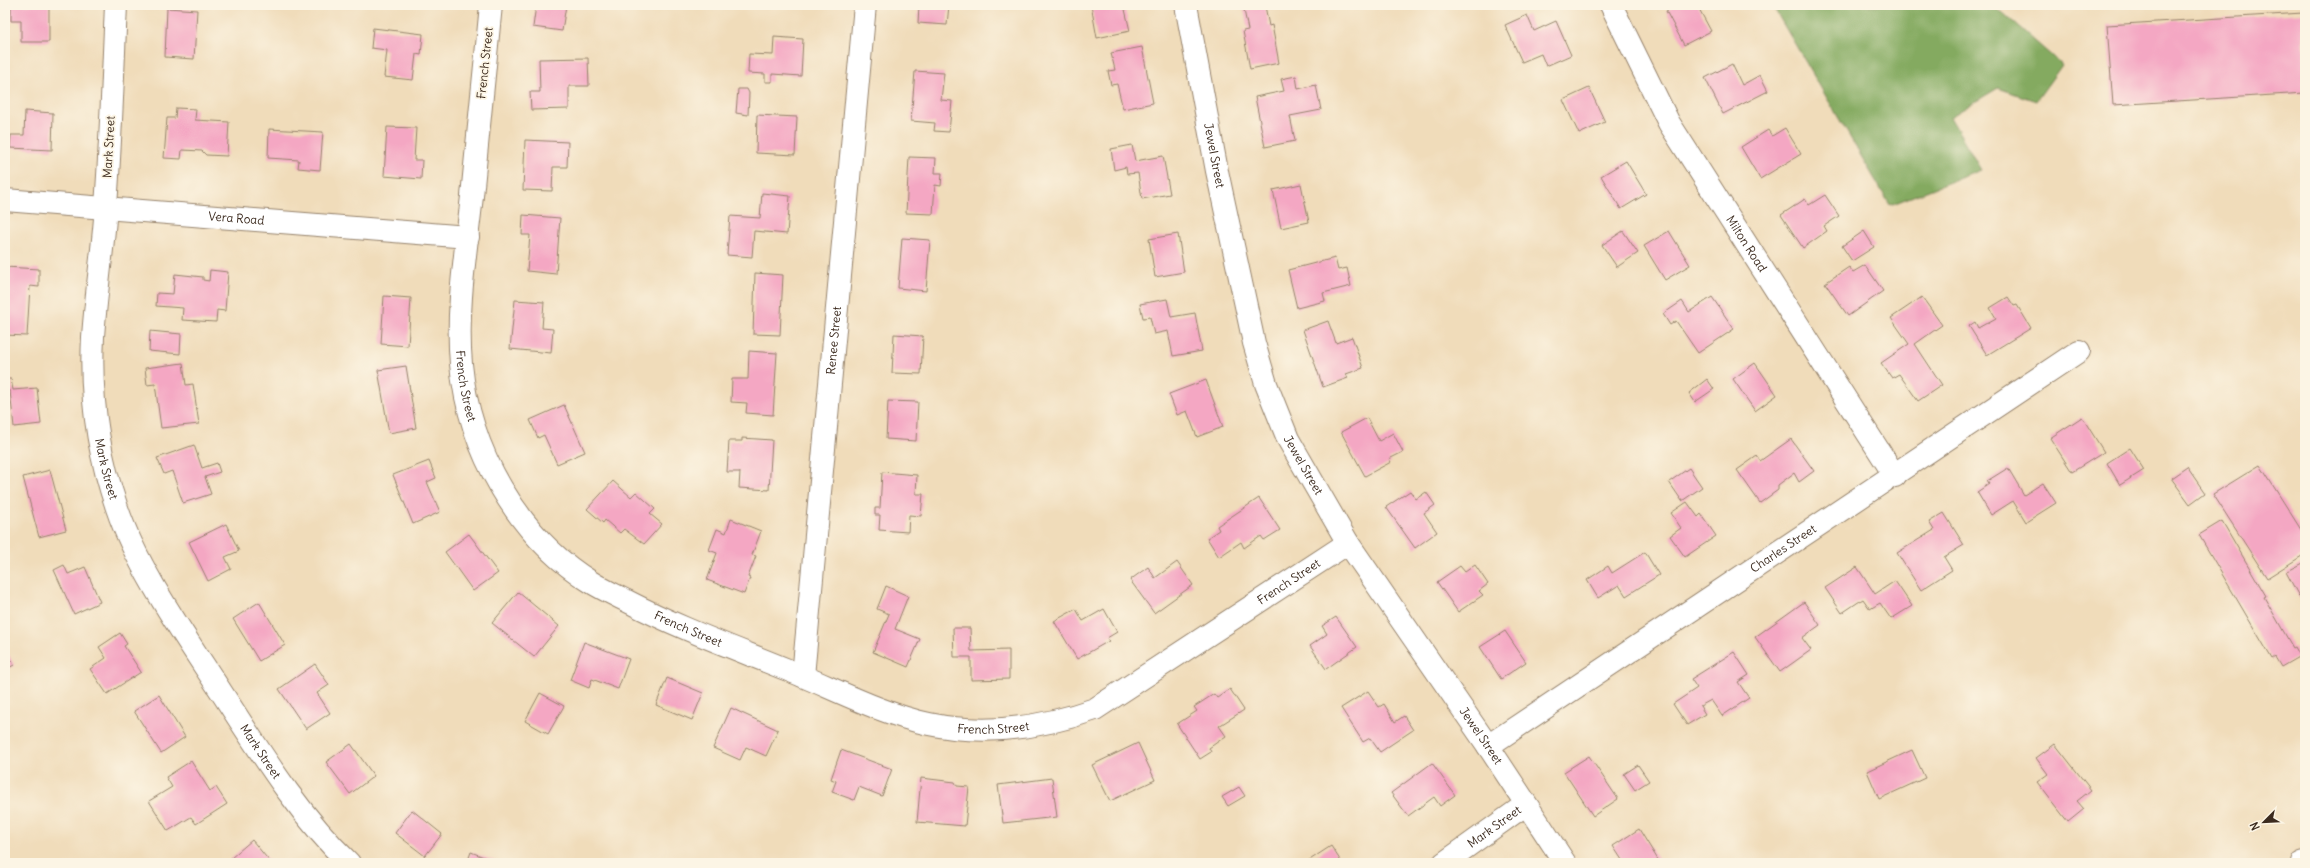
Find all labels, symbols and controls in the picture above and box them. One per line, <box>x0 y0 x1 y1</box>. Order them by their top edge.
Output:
street label: French Street <box>473 26 496 100</box>
street label: Mark Street <box>99 115 118 179</box>
street label: Jewel Street <box>1201 121 1228 189</box>
street label: Vera Road <box>208 208 265 228</box>
street label: Milton Road <box>1723 213 1770 275</box>
street label: Renee Street <box>823 306 844 375</box>
street label: French Street <box>453 350 480 423</box>
street label: Jewel Street <box>1281 433 1327 497</box>
street label: Mark Street <box>92 437 122 501</box>
street label: Charles Street <box>1747 521 1819 576</box>
street label: French Street <box>1254 555 1323 607</box>
street label: French Street <box>652 607 724 650</box>
street label: Jewel Street <box>1456 704 1506 767</box>
street label: French Street <box>957 718 1030 737</box>
street label: Mark Street <box>237 721 284 782</box>
street label: Mark Street <box>1464 802 1524 851</box>
north arrow <box>2244 802 2284 842</box>
text: N <box>2247 820 2263 832</box>

